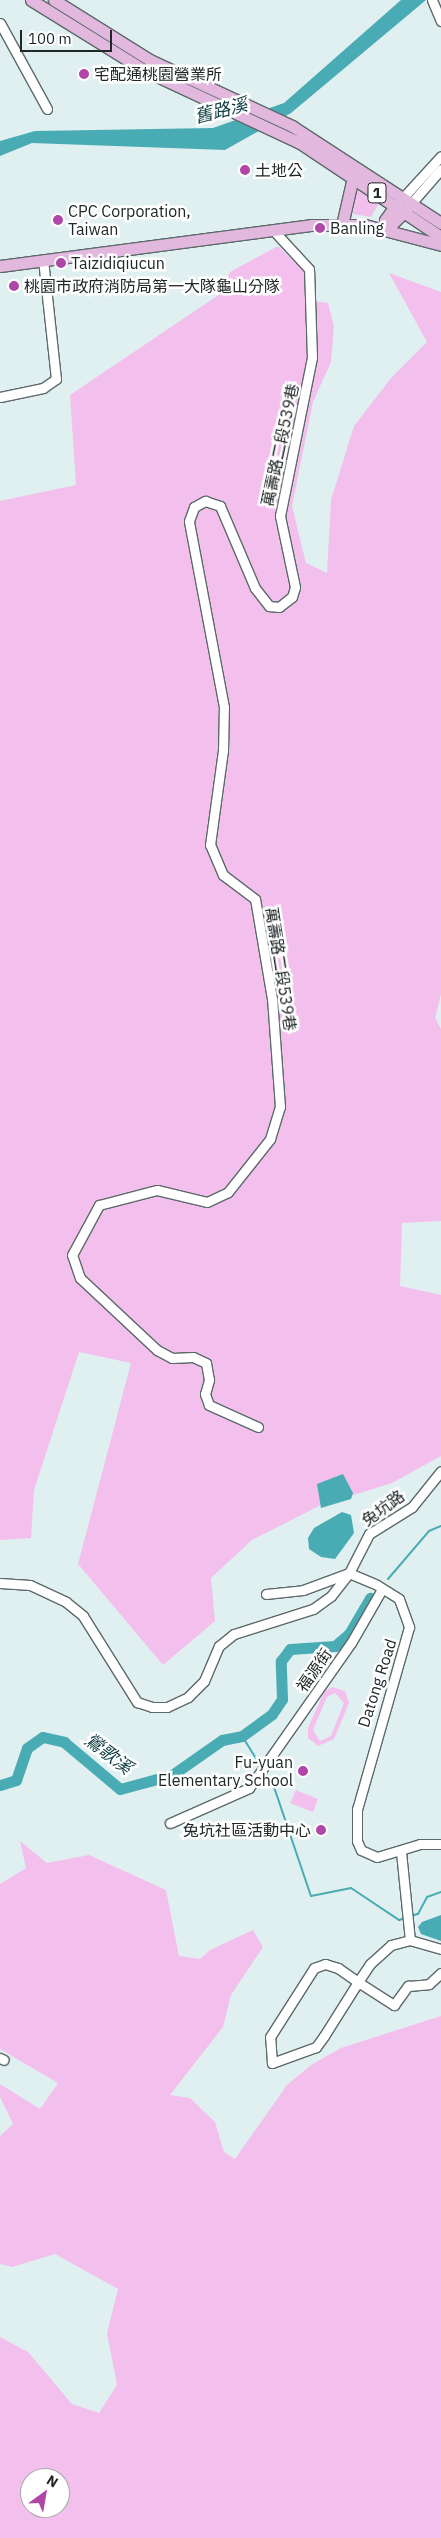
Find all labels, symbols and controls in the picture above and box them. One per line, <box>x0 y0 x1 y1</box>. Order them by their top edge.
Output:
scale bar <box>22 20 115 52</box>
text: 100 m <box>28 29 72 48</box>
place label: 宅配通桃園營業所 <box>94 64 222 84</box>
marker: 宅配通桃園營業所 <box>78 68 90 80</box>
water label: 舊路溪 <box>192 94 250 128</box>
place label: 土地公 <box>255 160 303 180</box>
marker: 土地公 <box>239 164 251 176</box>
road number: 1 <box>367 180 387 206</box>
place label: CPC Corporation, Taiwan <box>68 201 191 239</box>
marker: CPC Corporation, Taiwan <box>52 214 64 226</box>
place label: Banling <box>330 218 384 238</box>
marker: Banling <box>314 222 326 234</box>
place label: Taizidiqiucun <box>71 253 165 273</box>
marker: Taizidiqiucun <box>55 257 67 269</box>
place label: 桃園市政府消防局第一大隊龜山分隊 <box>24 276 280 296</box>
marker: 桃園市政府消防局第一大隊龜山分隊 <box>8 280 20 292</box>
street label: 萬壽路二段539巷 <box>258 382 302 508</box>
street label: 萬壽路二段539巷 <box>262 906 300 1032</box>
street label: 兔坑路 <box>358 1486 408 1530</box>
street label: Datong Road <box>354 1636 400 1730</box>
street label: 福源街 <box>292 1645 336 1695</box>
water label: 鶯歌溪 <box>80 1729 136 1779</box>
place label: Fu-yuan Elementary School <box>158 1752 293 1790</box>
marker: Fu-yuan Elementary School <box>297 1765 309 1777</box>
place label: 兔坑社區活動中心 <box>183 1820 311 1840</box>
marker: 兔坑社區活動中心 <box>315 1824 327 1836</box>
north arrow <box>20 2468 70 2518</box>
text: N <box>43 2471 61 2491</box>

